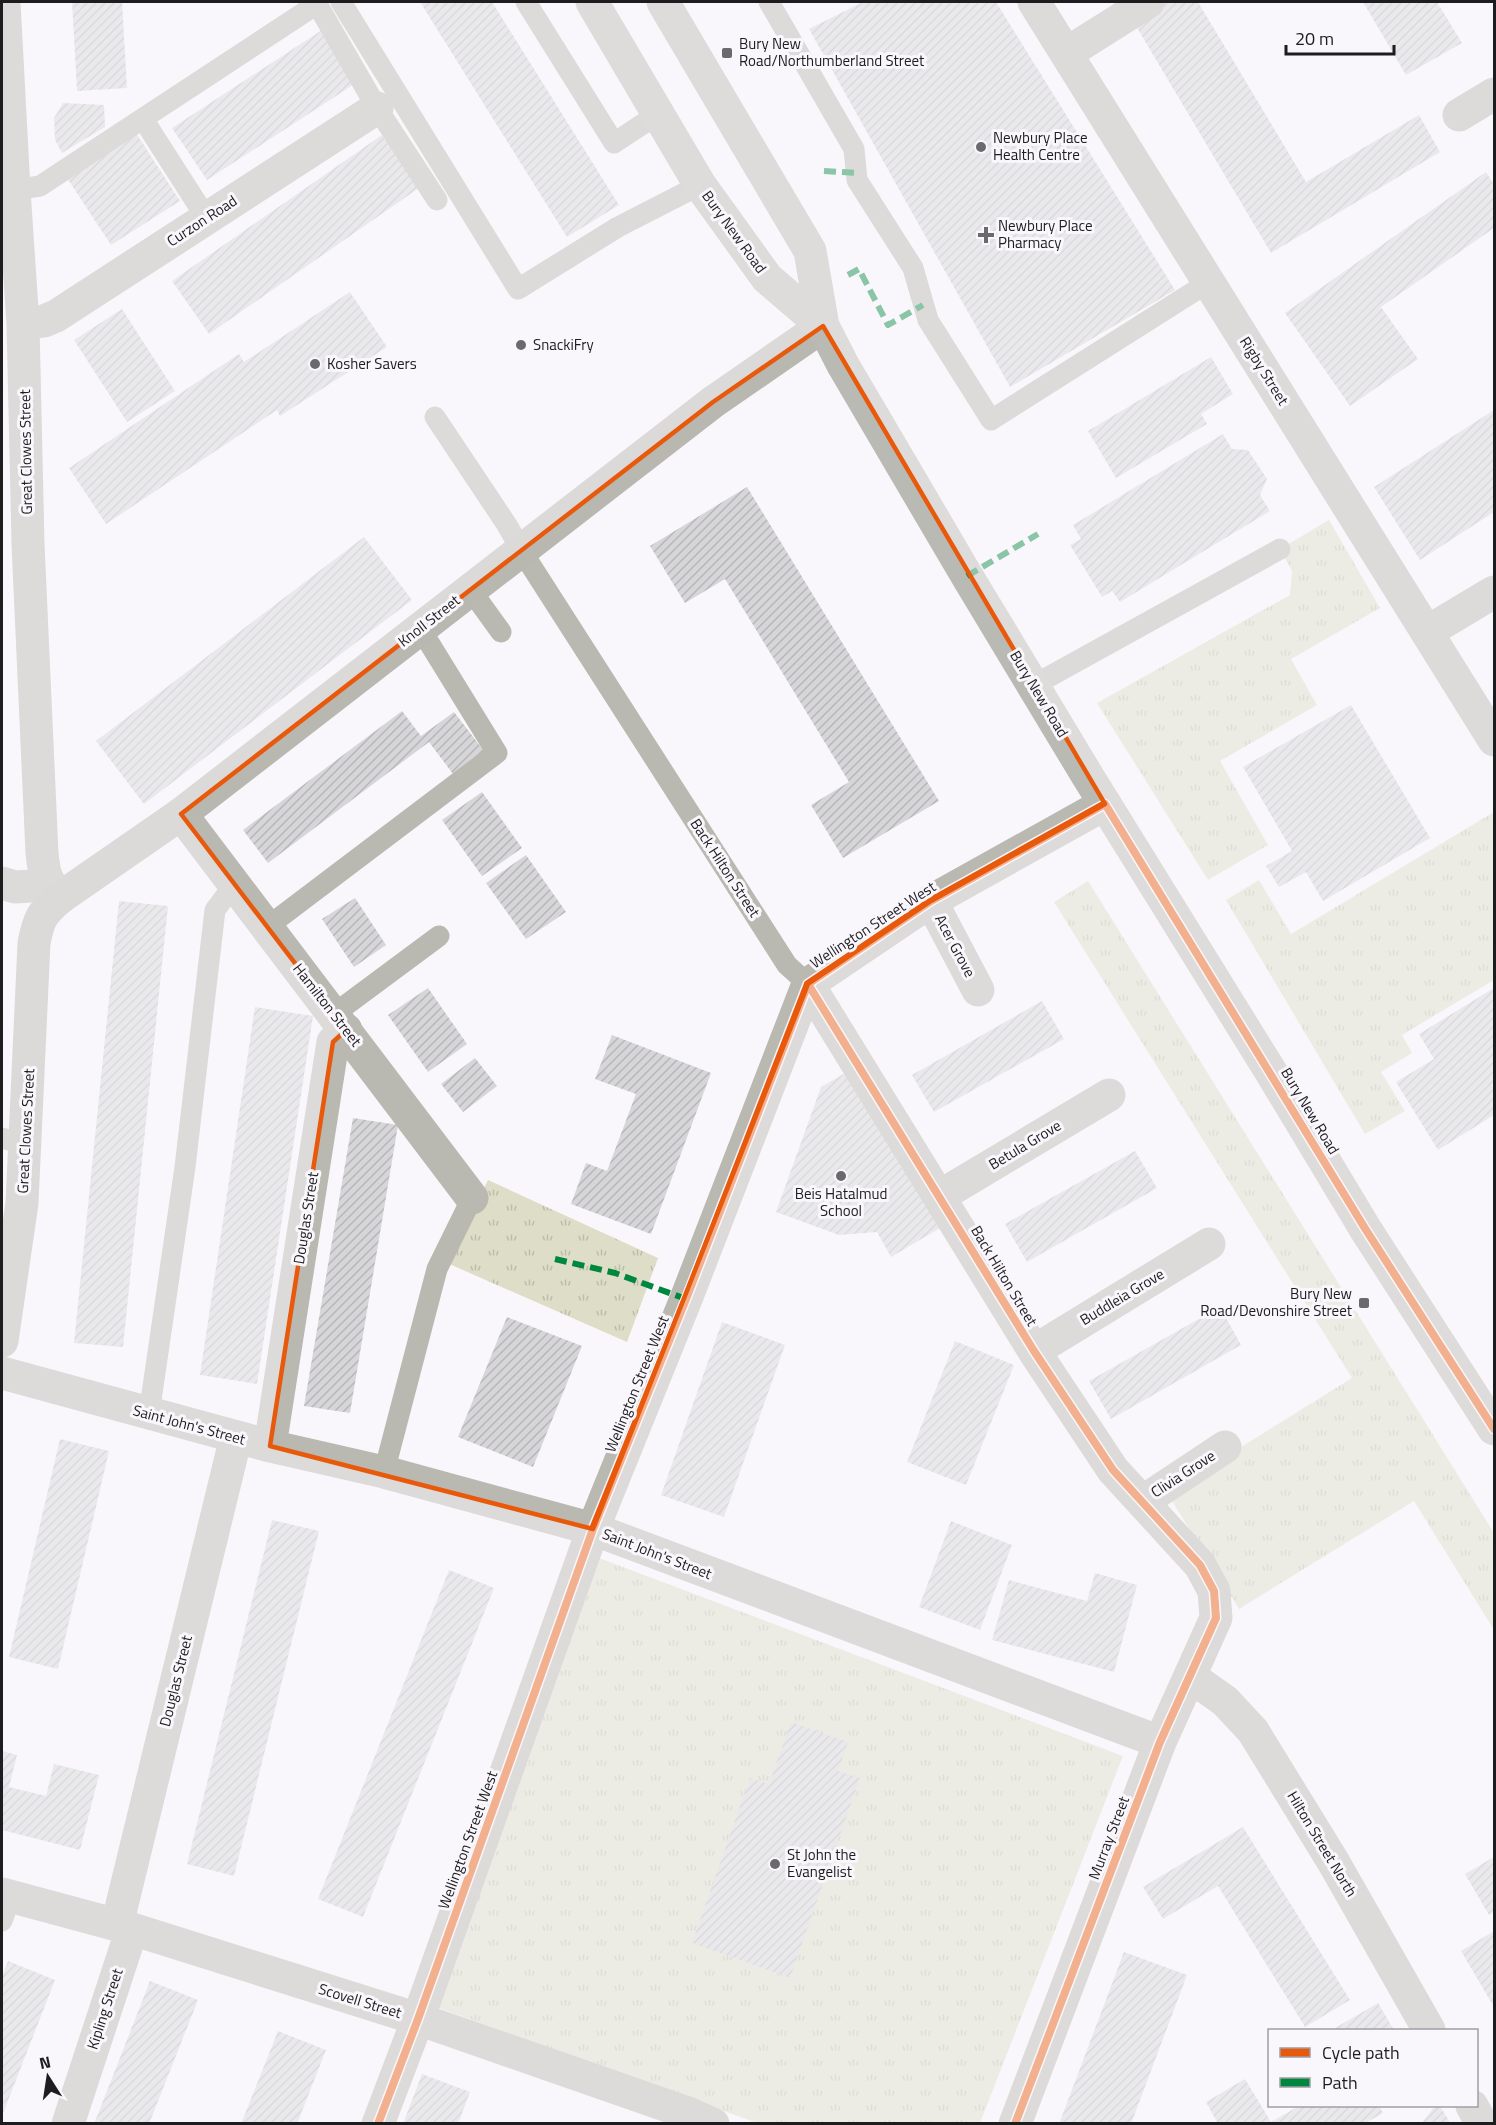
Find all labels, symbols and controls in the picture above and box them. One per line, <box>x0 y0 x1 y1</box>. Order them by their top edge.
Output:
scale bar <box>1286 18 1394 56</box>
text: 20 m <box>1295 25 1334 52</box>
place label: Bury New Road/Northumberland Street <box>739 32 925 72</box>
marker: Bury New Road/Northumberland Street <box>720 46 734 60</box>
place label: Newbury Place Health Centre <box>993 126 1088 166</box>
marker: Newbury Place Health Centre <box>974 140 988 154</box>
street label: Bury New Road <box>696 185 772 278</box>
street label: Curzon Road <box>162 189 241 252</box>
place label: Newbury Place Pharmacy <box>998 214 1093 254</box>
marker: Newbury Place Pharmacy <box>979 228 993 242</box>
street label: Rigby Street <box>1234 332 1295 410</box>
place label: SnackiFry <box>533 333 594 356</box>
marker: SnackiFry <box>514 338 528 352</box>
place label: Kosher Savers <box>327 352 417 375</box>
marker: Kosher Savers <box>308 357 322 371</box>
street label: Great Clowes Street <box>13 388 38 515</box>
street label: Knoll Street <box>393 589 465 652</box>
street label: Bury New Road <box>1004 646 1074 742</box>
street label: Back Hilton Street <box>685 814 766 922</box>
street label: Wellington Street West <box>805 875 941 974</box>
street label: Acer Grove <box>929 910 982 981</box>
street label: Hamilton Street <box>288 958 368 1052</box>
street label: Bury New Road <box>1275 1063 1345 1159</box>
street label: Great Clowes Street <box>11 1067 40 1194</box>
street label: Betula Grove <box>984 1114 1065 1175</box>
street label: Douglas Street <box>287 1169 324 1266</box>
marker: Beis Hatalmud School <box>834 1169 848 1183</box>
place label: Beis Hatalmud School <box>795 1182 887 1222</box>
street label: Back Hilton Street <box>965 1221 1044 1331</box>
street label: Buddleia Grove <box>1075 1262 1168 1331</box>
place label: Bury New Road/Devonshire Street <box>1200 1282 1353 1322</box>
marker: Bury New Road/Devonshire Street <box>1357 1296 1371 1310</box>
street label: Wellington Street West <box>599 1311 675 1456</box>
street label: Saint John's Street <box>130 1398 249 1451</box>
street label: Clivia Grove <box>1146 1444 1220 1503</box>
street label: Saint John's Street <box>599 1522 716 1585</box>
street label: Douglas Street <box>153 1632 198 1729</box>
street label: Wellington Street West <box>432 1767 504 1912</box>
street label: Hilton Street North <box>1282 1786 1363 1901</box>
street label: Murray Street <box>1082 1792 1135 1883</box>
place label: St John the Evangelist <box>787 1843 856 1883</box>
marker: St John the Evangelist <box>768 1857 782 1871</box>
street label: Kipling Street <box>81 1965 129 2052</box>
street label: Scovell Street <box>316 1977 405 2024</box>
legend <box>1268 2029 1478 2107</box>
text: Cycle path <box>1322 2039 1400 2066</box>
north arrow <box>18 2047 78 2107</box>
text: N <box>37 2049 53 2075</box>
text: Path <box>1322 2069 1358 2096</box>

